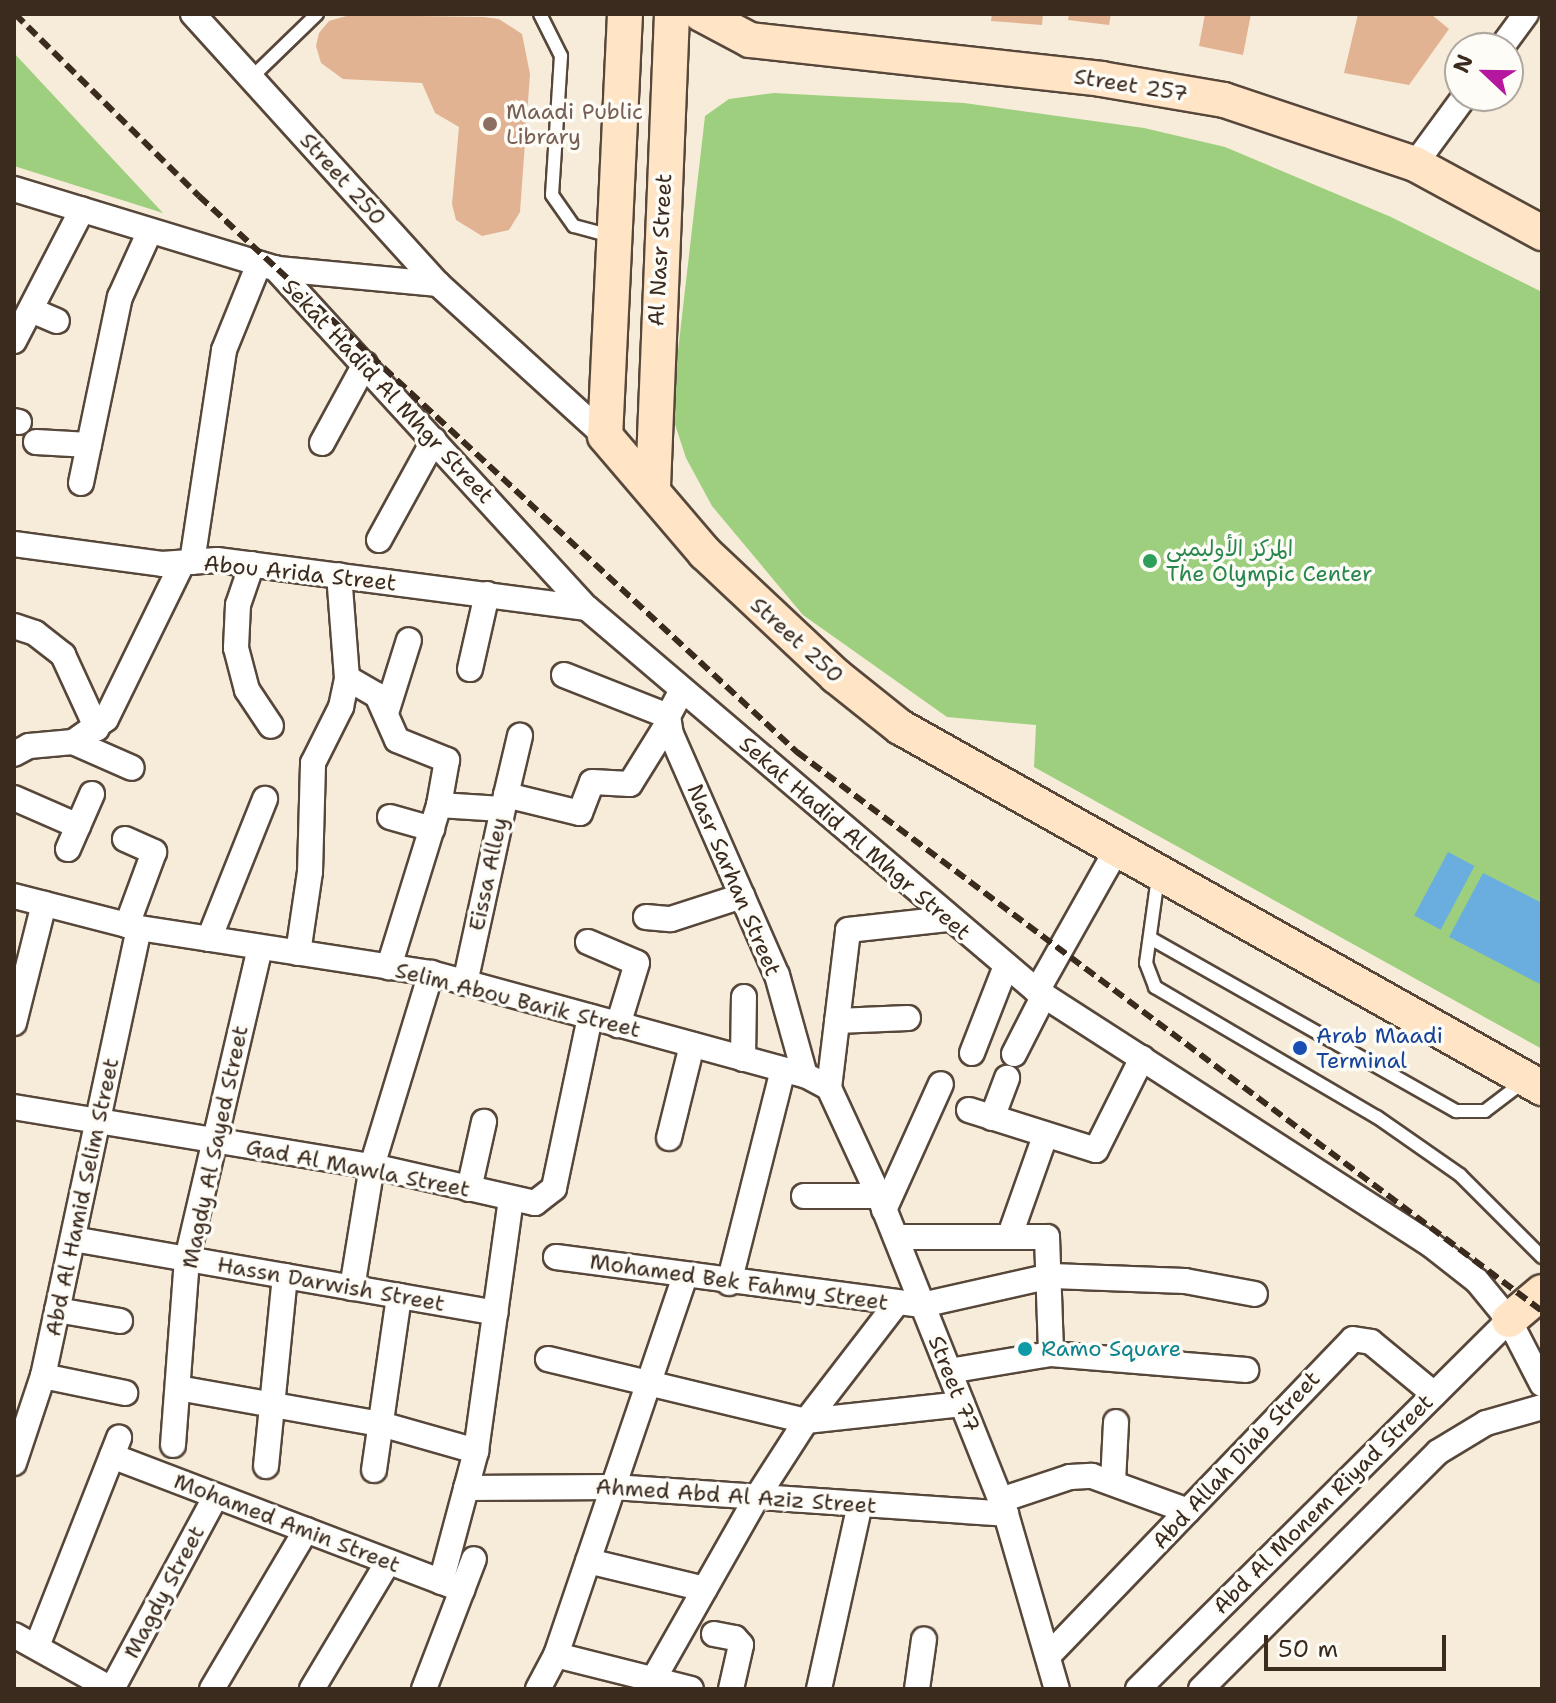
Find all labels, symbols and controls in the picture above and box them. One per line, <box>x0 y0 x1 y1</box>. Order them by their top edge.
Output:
north arrow <box>1444 32 1524 112</box>
text: N <box>1446 50 1480 77</box>
street label: Street 257 <box>1072 63 1190 107</box>
place label: Maadi Public Library <box>506 98 643 150</box>
marker: Maadi Public Library <box>481 115 499 133</box>
street label: Street 250 <box>294 127 392 231</box>
street label: Al Nasr Street <box>643 173 677 327</box>
street label: Sekat Hadid Al Mhgr Street <box>277 273 499 509</box>
place label: المركز الأوليمبى The Olympic Center <box>1166 535 1372 586</box>
street label: Abou Arida Street <box>202 550 398 596</box>
marker: المركز الأوليمبى The Olympic Center <box>1141 552 1159 570</box>
street label: Street 250 <box>745 591 849 689</box>
street label: Sekat Hadid Al Mhgr Street <box>734 730 976 946</box>
street label: Nasr Sarhan Street <box>682 780 786 980</box>
street label: Eissa Alley <box>463 815 513 933</box>
street label: Selim Abou Barik Street <box>393 957 643 1043</box>
place label: Arab Maadi Terminal <box>1316 1022 1443 1074</box>
street label: Magdy Al Sayed Street <box>176 1023 254 1271</box>
marker: Arab Maadi Terminal <box>1291 1039 1309 1057</box>
street label: Abd Al Hamid Selim Street <box>40 1055 124 1339</box>
street label: Gad Al Mawla Street <box>244 1133 472 1203</box>
street label: Mohamed Bek Fahmy Street <box>588 1248 890 1316</box>
street label: Hassn Darwish Street <box>215 1251 447 1317</box>
street label: Street 77 <box>923 1332 985 1436</box>
place label: Ramo Square <box>1041 1336 1181 1362</box>
marker: Ramo Square <box>1016 1340 1034 1358</box>
street label: Abd Allah Diab Street <box>1147 1366 1325 1554</box>
street label: Abd Al Monem Riyad Street <box>1208 1389 1438 1619</box>
street label: Mohamed Amin Street <box>170 1468 404 1578</box>
street label: Ahmed Abd Al Aziz Street <box>595 1473 877 1519</box>
street label: Magdy Street <box>118 1521 210 1663</box>
scale bar <box>1268 1619 1450 1669</box>
text: 50 m <box>1278 1633 1338 1665</box>

